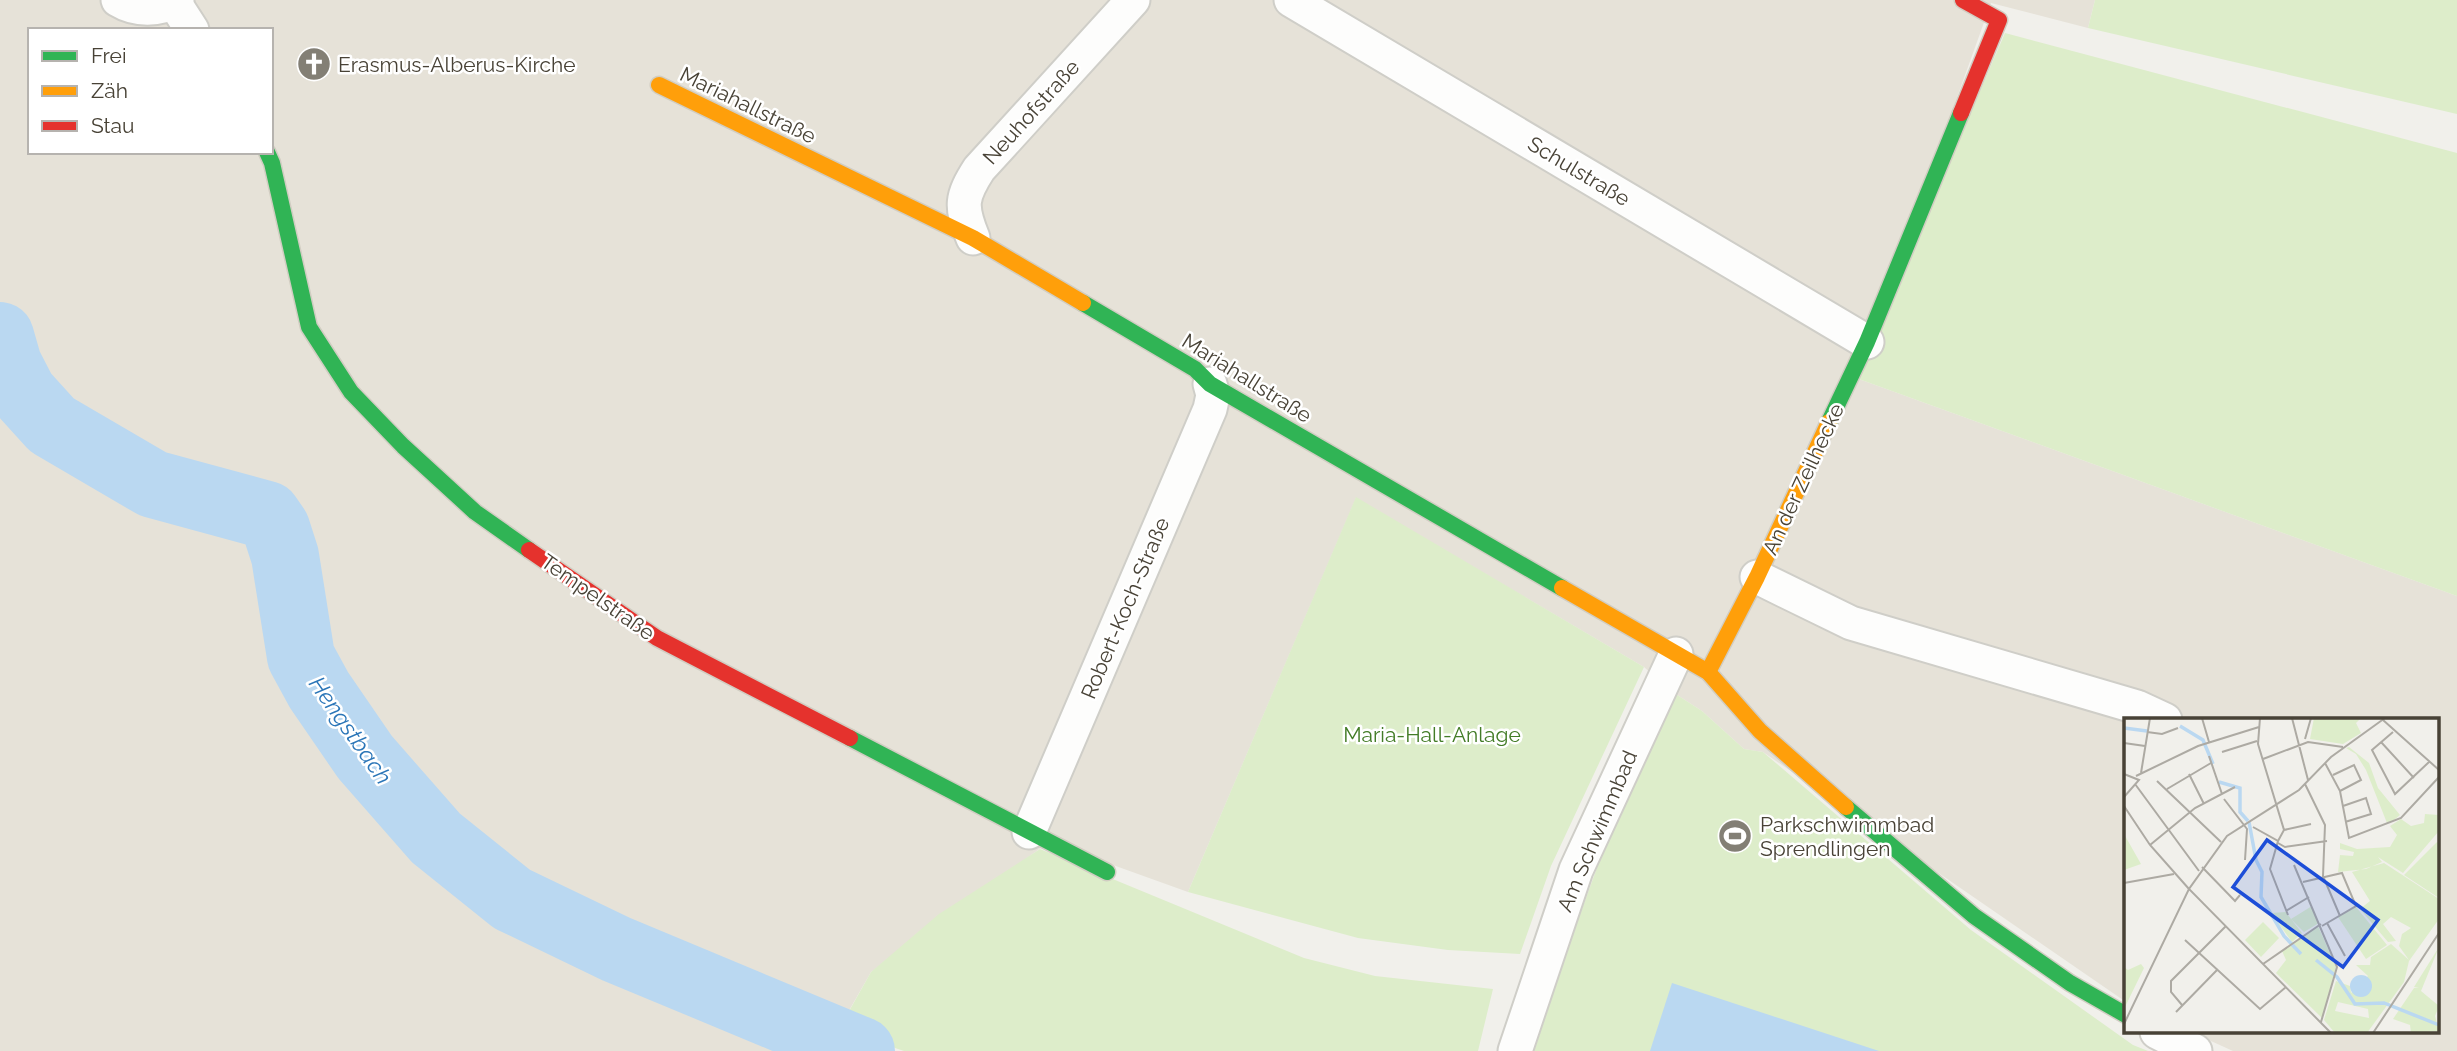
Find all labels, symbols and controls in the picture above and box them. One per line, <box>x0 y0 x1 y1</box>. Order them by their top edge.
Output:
legend <box>28 28 273 154</box>
text: Frei <box>91 43 127 68</box>
church icon: Erasmus-Alberus-Kirche <box>295 45 333 83</box>
place label: Erasmus-Alberus-Kirche <box>338 52 576 77</box>
street label: Neuhofstraße <box>977 55 1085 169</box>
street label: Mariahallstraße <box>676 61 820 149</box>
text: Zäh <box>91 78 128 103</box>
text: Stau <box>91 113 135 138</box>
street label: Schulstraße <box>1523 131 1635 211</box>
street label: Mariahallstraße <box>1178 328 1316 428</box>
street label: An der Zeilhecke <box>1757 399 1849 559</box>
street label: Robert-Koch-Straße <box>1075 514 1175 702</box>
street label: Tempelstraße <box>536 549 660 645</box>
water label: Hengstbach <box>304 671 398 789</box>
inset map <box>2124 718 2440 1034</box>
park label: Maria-Hall-Anlage <box>1343 722 1521 747</box>
street label: Am Schwimmbad <box>1552 747 1642 915</box>
place label: Parkschwimmbad Sprendlingen <box>1760 812 1934 861</box>
sports icon: Parkschwimmbad Sprendlingen <box>1716 817 1754 855</box>

